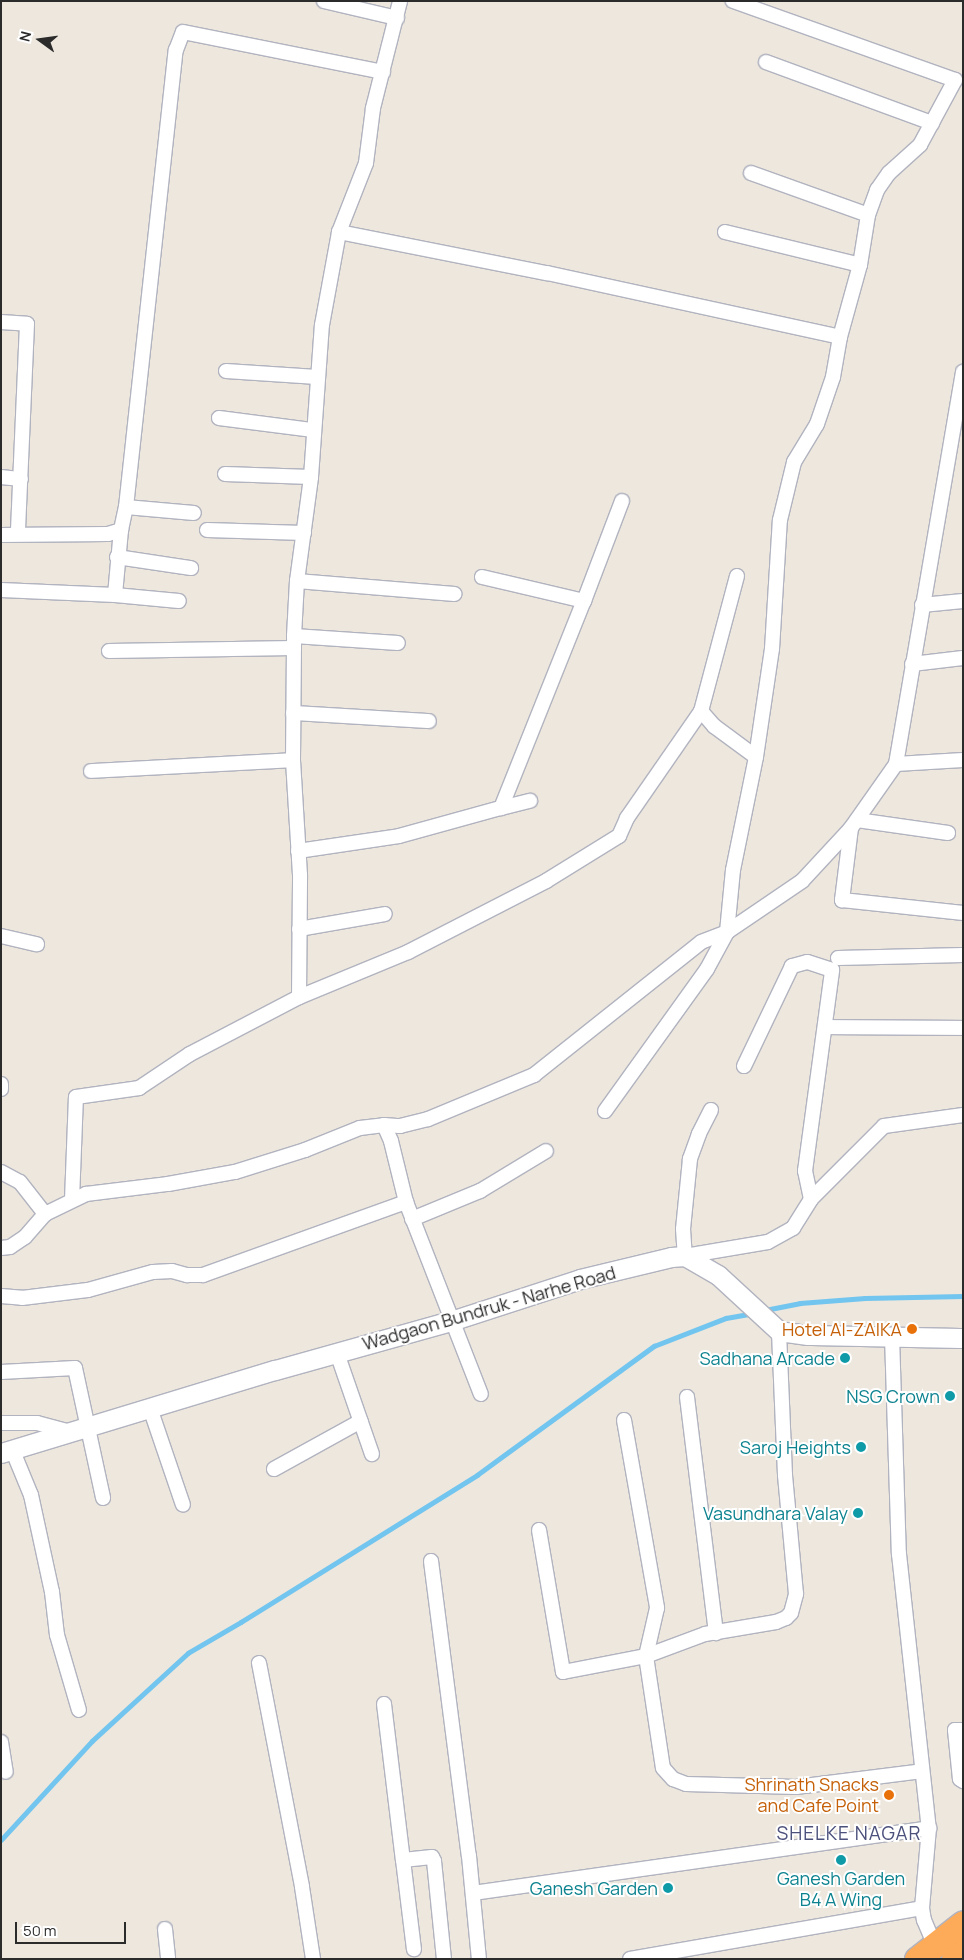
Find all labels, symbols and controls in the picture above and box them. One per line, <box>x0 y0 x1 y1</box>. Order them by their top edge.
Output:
north arrow <box>15 15 65 65</box>
text: N <box>15 29 35 43</box>
street label: Wadgaon Bundruk - Narhe Road <box>360 1261 618 1355</box>
place label: Hotel Al-ZAIKA <box>782 1318 902 1340</box>
marker: Hotel Al-ZAIKA <box>906 1323 918 1335</box>
place label: Sadhana Arcade <box>699 1347 835 1369</box>
marker: Sadhana Arcade <box>839 1352 851 1364</box>
place label: NSG Crown <box>846 1385 940 1407</box>
marker: NSG Crown <box>944 1390 956 1402</box>
place label: Saroj Heights <box>740 1436 851 1458</box>
marker: Saroj Heights <box>855 1441 867 1453</box>
place label: Vasundhara Valay <box>703 1502 848 1524</box>
marker: Vasundhara Valay <box>852 1507 864 1519</box>
place label: Shrinath Snacks and Cafe Point <box>744 1774 879 1816</box>
marker: Shrinath Snacks and Cafe Point <box>883 1789 895 1801</box>
district label: SHELKE NAGAR <box>775 1823 923 1845</box>
marker: Ganesh Garden B4 A Wing <box>835 1854 847 1866</box>
place label: Ganesh Garden B4 A Wing <box>777 1868 905 1910</box>
place label: Ganesh Garden <box>530 1877 658 1899</box>
marker: Ganesh Garden <box>662 1882 674 1894</box>
scale bar <box>18 1912 129 1944</box>
text: 50 m <box>23 1920 57 1941</box>

